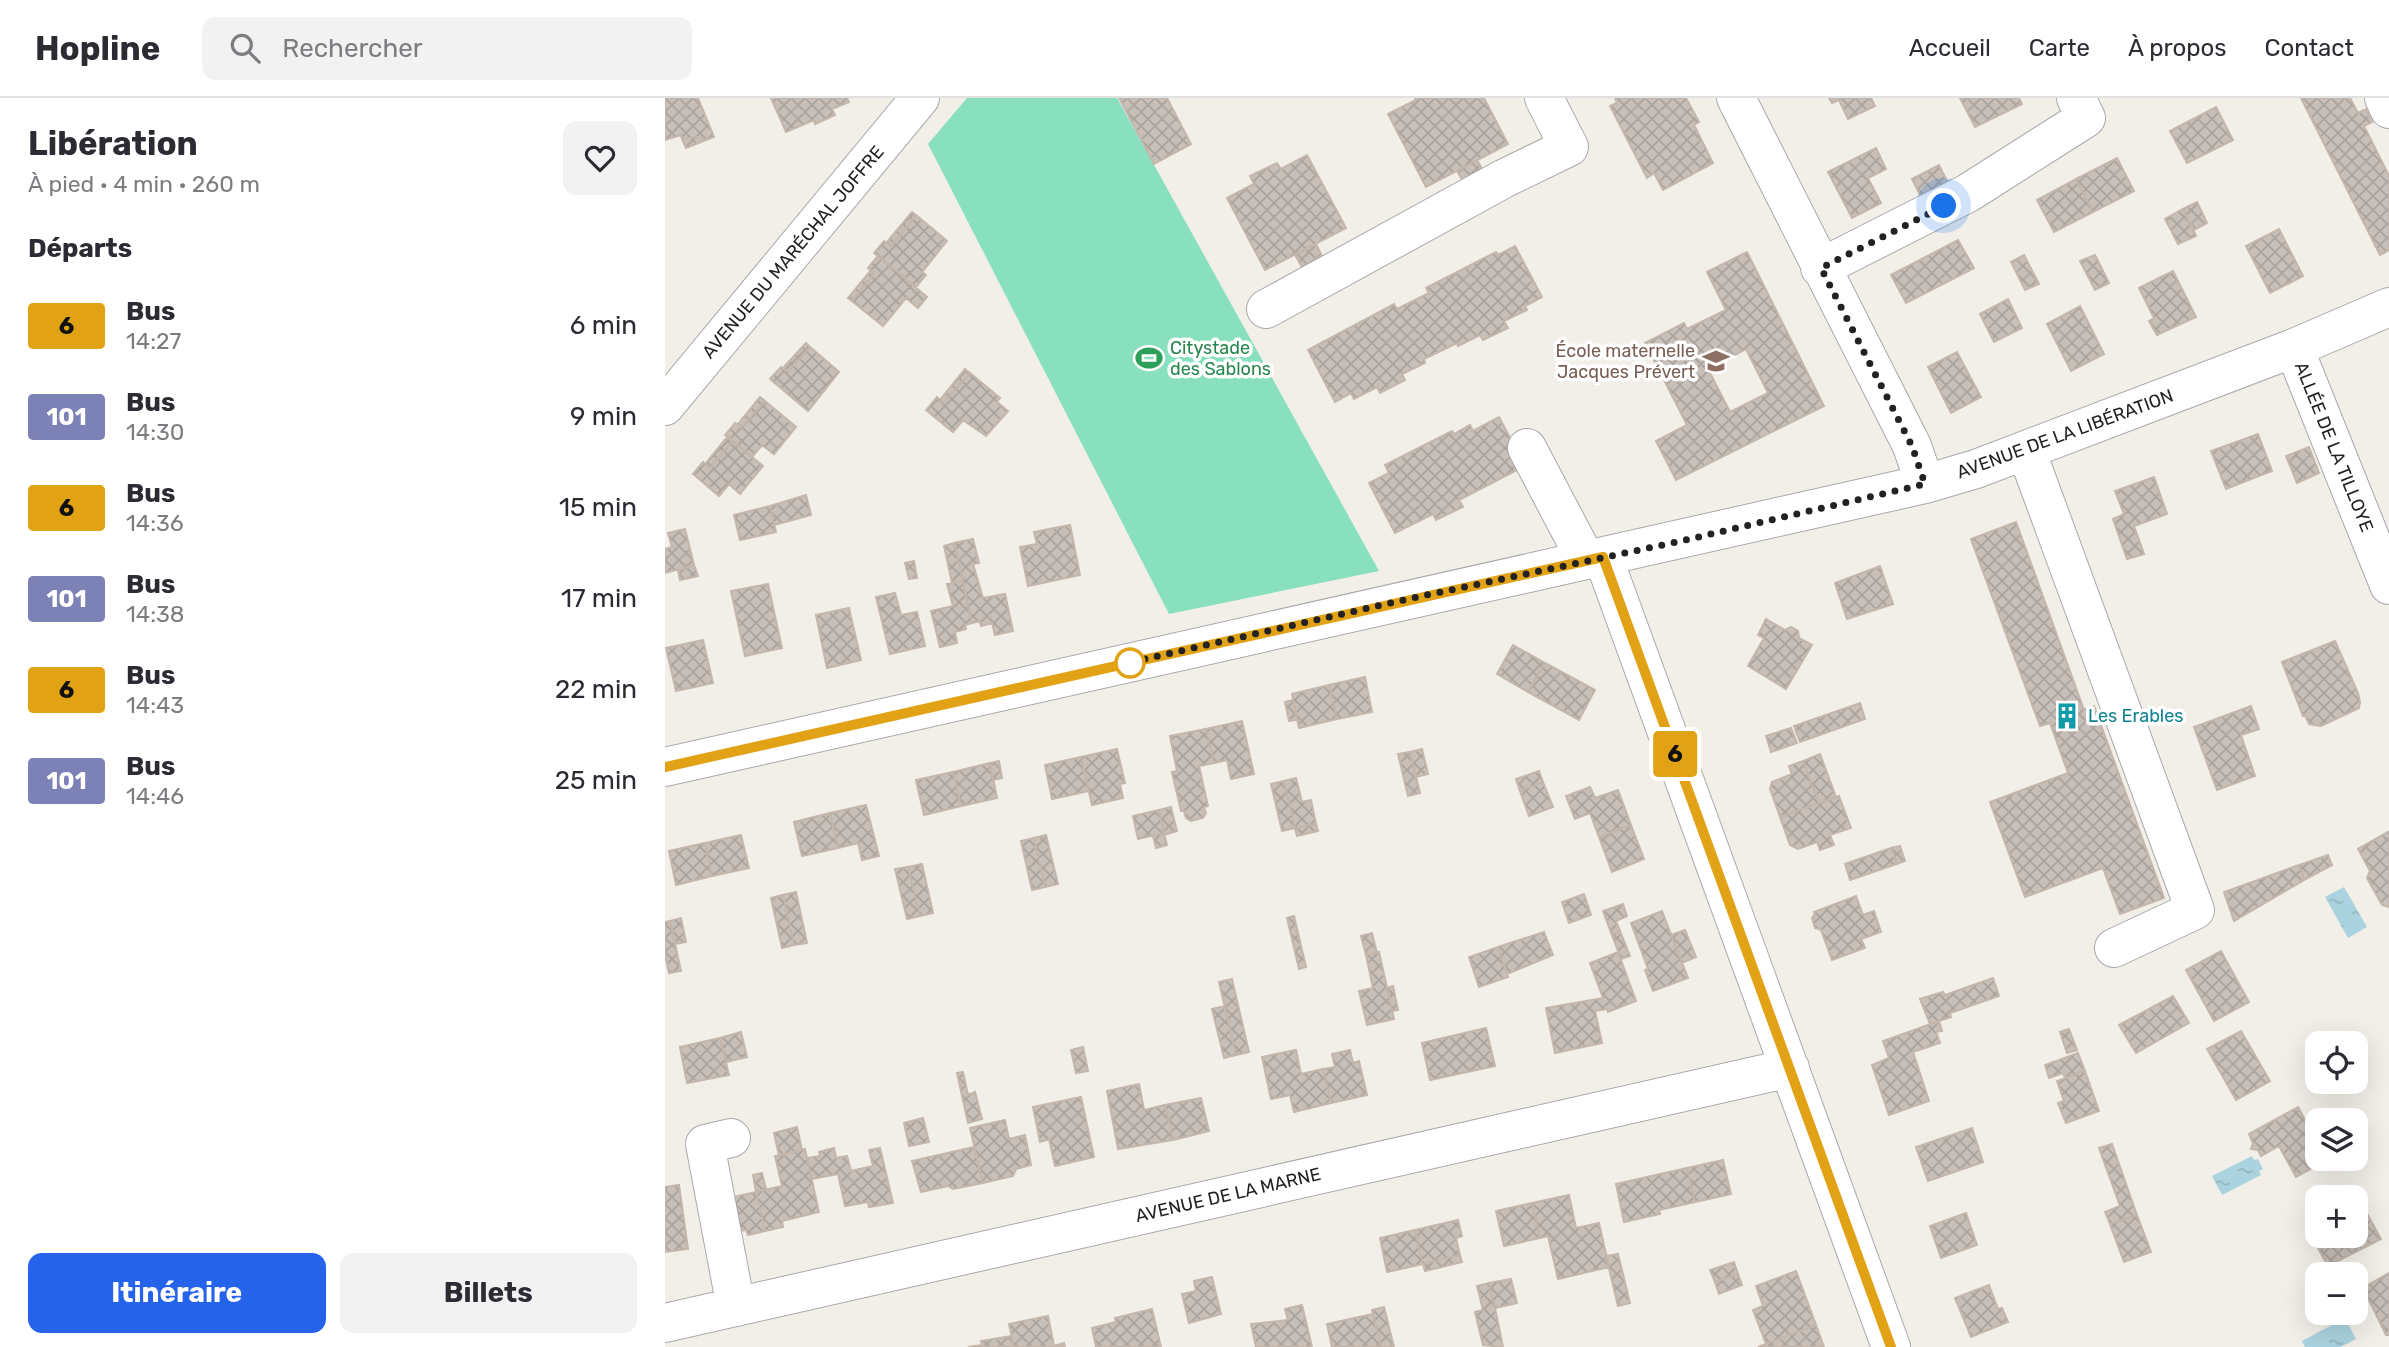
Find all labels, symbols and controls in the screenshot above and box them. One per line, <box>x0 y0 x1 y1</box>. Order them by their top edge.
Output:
search box <box>202 17 692 80</box>
text: Hopline <box>35 29 160 68</box>
icon: search <box>226 29 264 67</box>
text: Rechercher <box>282 33 423 64</box>
text: Accueil <box>1909 34 1991 62</box>
text: Carte <box>2029 34 2090 62</box>
text: À propos <box>2128 34 2227 62</box>
text: Contact <box>2265 34 2354 62</box>
button: heart <box>563 121 637 195</box>
text: Libération <box>28 124 198 163</box>
street label: AVENUE DU MARÉCHAL JOFFRE <box>697 141 889 363</box>
text: À pied · 4 min · 260 m <box>28 170 260 198</box>
your location <box>1926 188 1961 223</box>
text: Départs <box>28 233 132 264</box>
text: Bus <box>126 296 175 327</box>
text: 6 min <box>570 310 637 341</box>
text: 6 <box>59 312 74 340</box>
text: 14:27 <box>126 327 181 355</box>
place label: Citystade des Sablons <box>1170 337 1271 380</box>
place label: École maternelle Jacques Prévert <box>1555 340 1695 383</box>
sports icon: Citystade des Sablons <box>1134 343 1164 373</box>
school or university icon: École maternelle Jacques Prévert <box>1701 346 1731 376</box>
street label: ALLÉE DE LA TILLOYE <box>2290 359 2378 535</box>
street label: AVENUE DE LA LIBÉRATION <box>1954 385 2176 483</box>
text: Bus <box>126 387 175 418</box>
text: 9 min <box>570 401 637 432</box>
text: 101 <box>46 403 87 431</box>
text: 14:30 <box>126 418 184 446</box>
text: Bus <box>126 478 175 509</box>
text: 15 min <box>559 492 637 523</box>
text: 6 <box>59 494 74 522</box>
text: 14:36 <box>126 509 184 537</box>
text: Bus <box>126 569 175 600</box>
text: 17 min <box>561 583 637 614</box>
text: 101 <box>46 585 87 613</box>
text: 14:38 <box>126 600 184 628</box>
unlabelled marker <box>1115 648 1145 678</box>
text: Bus <box>126 660 175 691</box>
text: 22 min <box>555 674 637 705</box>
text: 6 <box>59 676 74 704</box>
text: 14:43 <box>126 691 184 719</box>
building icon: Les Erables <box>2052 701 2082 731</box>
place label: Les Erables <box>2088 705 2184 727</box>
line badge: 6 <box>1652 731 1698 777</box>
text: 6 <box>1667 740 1683 768</box>
text: Bus <box>126 751 175 782</box>
text: 25 min <box>555 765 637 796</box>
text: 101 <box>46 767 87 795</box>
text: 14:46 <box>126 782 184 810</box>
map controls <box>2305 1031 2368 1325</box>
button: locate <box>2305 1031 2368 1094</box>
button: layers <box>2305 1108 2368 1171</box>
street label: AVENUE DE LA MARNE <box>1133 1163 1323 1227</box>
button: + <box>2305 1185 2368 1248</box>
button: Itinéraire <box>28 1253 326 1333</box>
button: Billets <box>340 1253 637 1333</box>
button: − <box>2305 1262 2368 1325</box>

